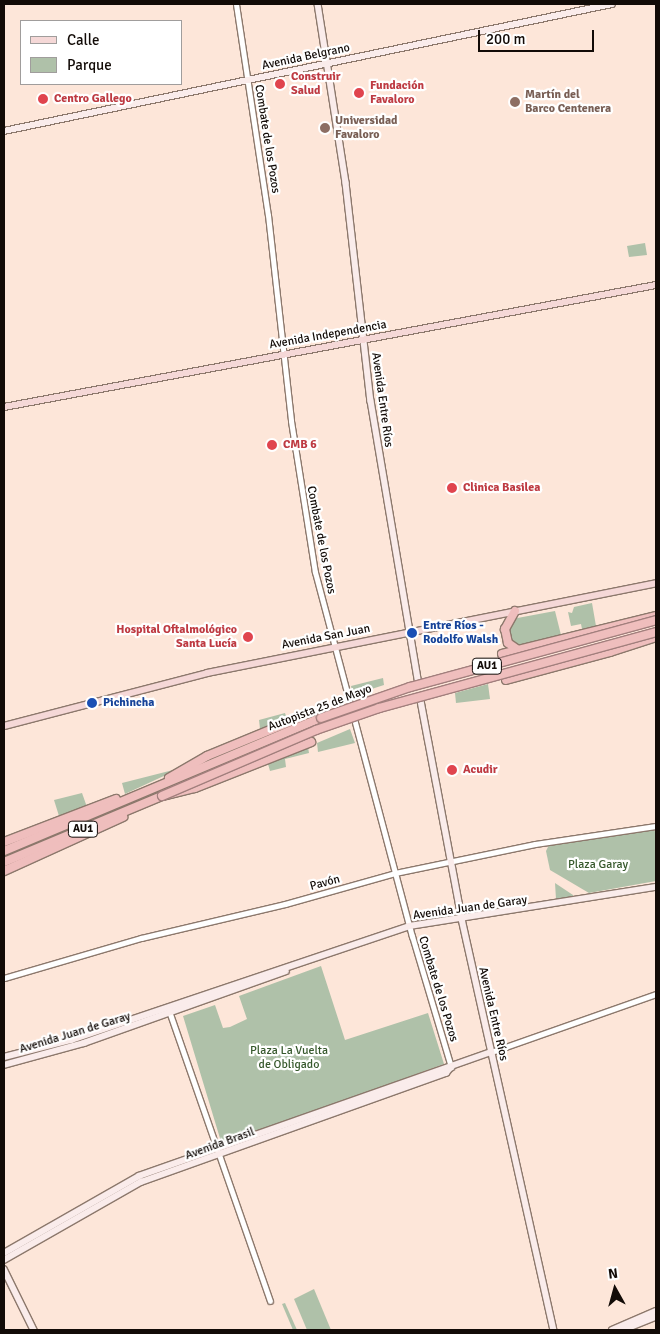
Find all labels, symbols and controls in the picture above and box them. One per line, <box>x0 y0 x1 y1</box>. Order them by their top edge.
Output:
legend <box>20 20 182 85</box>
scale bar <box>480 20 596 52</box>
text: 200 m <box>486 30 526 48</box>
text: Calle <box>67 31 100 49</box>
street label: Avenida Belgrano <box>261 41 351 73</box>
text: Parque <box>67 56 112 74</box>
place label: Construir Salud <box>291 70 341 98</box>
marker: Construir Salud <box>273 77 287 91</box>
place label: Fundación Favaloro <box>370 79 424 107</box>
street label: Combate de los Pozos <box>251 84 283 194</box>
marker: Fundación Favaloro <box>352 86 366 100</box>
place label: Martín del Barco Centenera <box>525 88 611 116</box>
marker: Centro Gallego <box>36 92 50 106</box>
place label: Centro Gallego <box>54 92 132 106</box>
marker: Martín del Barco Centenera <box>509 96 521 108</box>
place label: Universidad Favaloro <box>335 114 397 142</box>
marker: Universidad Favaloro <box>319 122 331 134</box>
street label: Avenida Independencia <box>268 318 388 352</box>
street label: Avenida Entre Ríos <box>368 352 396 448</box>
marker: CMB 6 <box>265 438 279 452</box>
place label: CMB 6 <box>283 438 317 452</box>
marker: Clinica Basilea <box>445 481 459 495</box>
place label: Clinica Basilea <box>463 481 540 495</box>
street label: Combate de los Pozos <box>303 485 339 595</box>
place label: Entre Ríos - Rodolfo Walsh <box>423 619 498 647</box>
street label: Avenida San Juan <box>281 621 371 653</box>
place label: Hospital Oftalmológico Santa Lucía <box>116 623 237 651</box>
marker: Entre Ríos - Rodolfo Walsh <box>405 626 419 640</box>
marker: Hospital Oftalmológico Santa Lucía <box>241 630 255 644</box>
road number: AU1 <box>471 658 503 674</box>
street label: Autopista 25 de Mayo <box>266 682 374 734</box>
marker: Pichincha <box>85 696 99 710</box>
place label: Pichincha <box>103 696 154 710</box>
marker: Acudir <box>445 763 459 777</box>
place label: Acudir <box>463 763 498 777</box>
road number: AU1 <box>67 821 99 838</box>
park label: Plaza Garay <box>568 858 628 872</box>
street label: Pavón <box>308 872 342 894</box>
street label: Avenida Juan de Garay <box>412 893 528 923</box>
street label: Combate de los Pozos <box>415 934 461 1044</box>
street label: Avenida Entre Ríos <box>475 966 511 1062</box>
street label: Avenida Juan de Garay <box>18 1009 132 1057</box>
park label: Plaza La Vuelta de Obligado <box>250 1044 328 1072</box>
street label: Avenida Brasil <box>183 1125 257 1163</box>
north arrow <box>590 1264 640 1314</box>
text: N <box>607 1265 619 1283</box>

